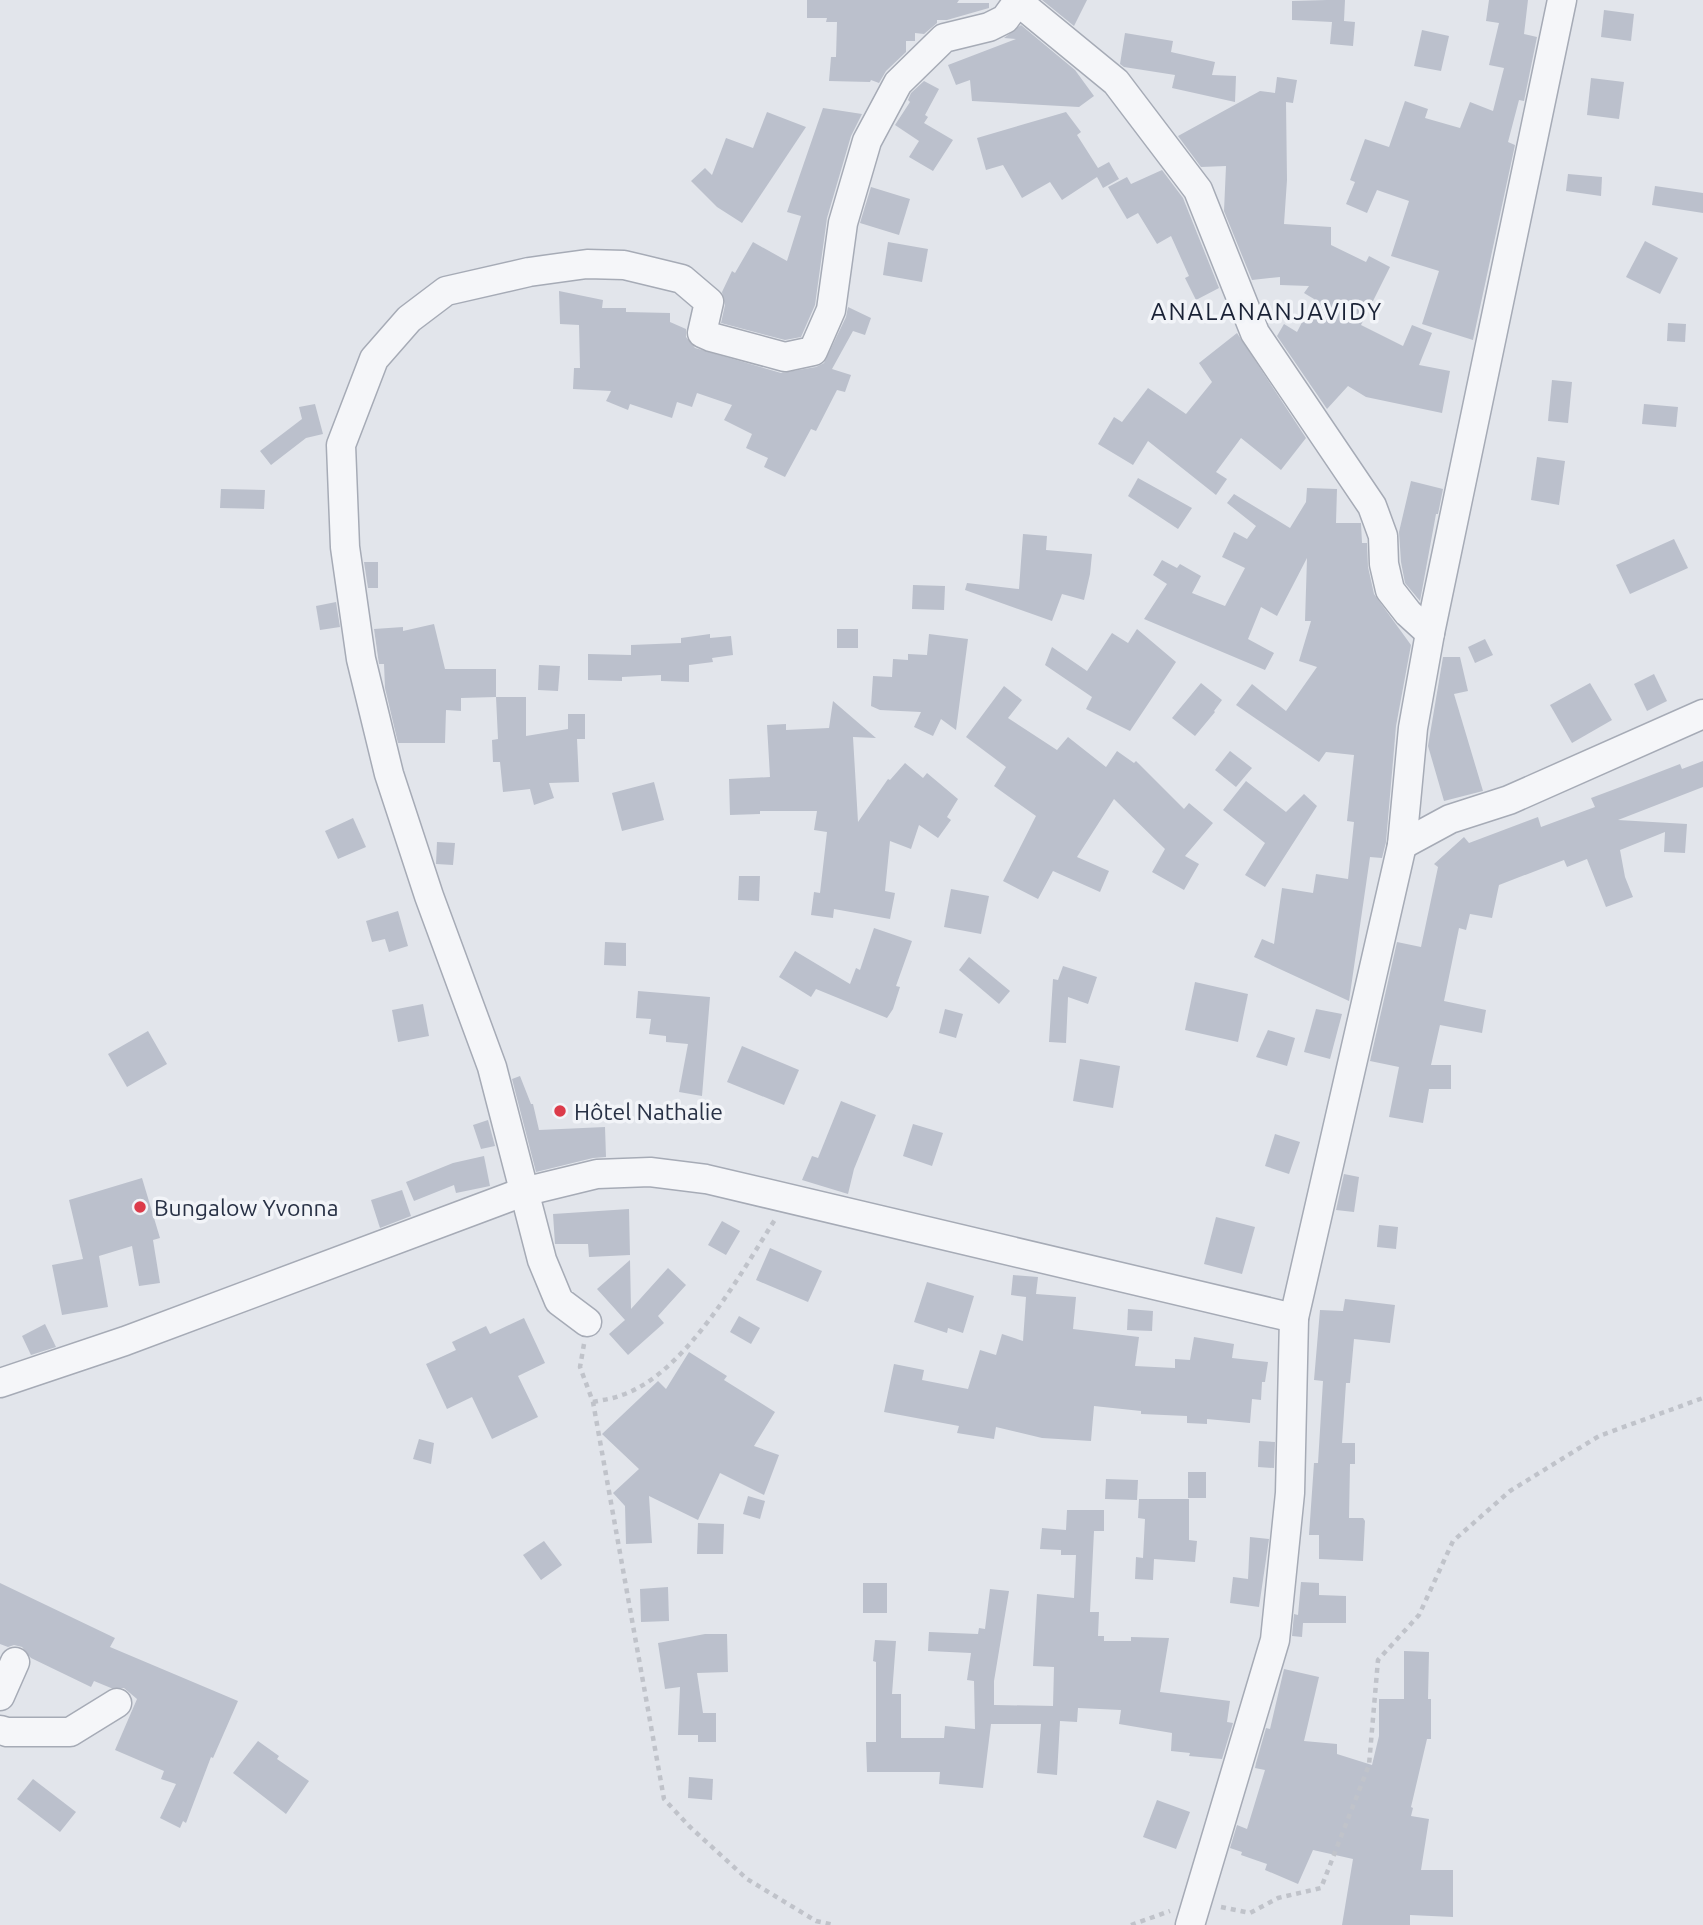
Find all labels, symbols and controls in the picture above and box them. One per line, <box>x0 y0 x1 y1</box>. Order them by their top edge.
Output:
district label: ANALANANJAVIDY <box>1151 298 1383 325</box>
place label: Hôtel Nathalie <box>574 1099 723 1124</box>
marker: Hôtel Nathalie <box>552 1103 568 1119</box>
place label: Bungalow Yvonna <box>154 1195 339 1220</box>
marker: Bungalow Yvonna <box>132 1199 148 1215</box>

